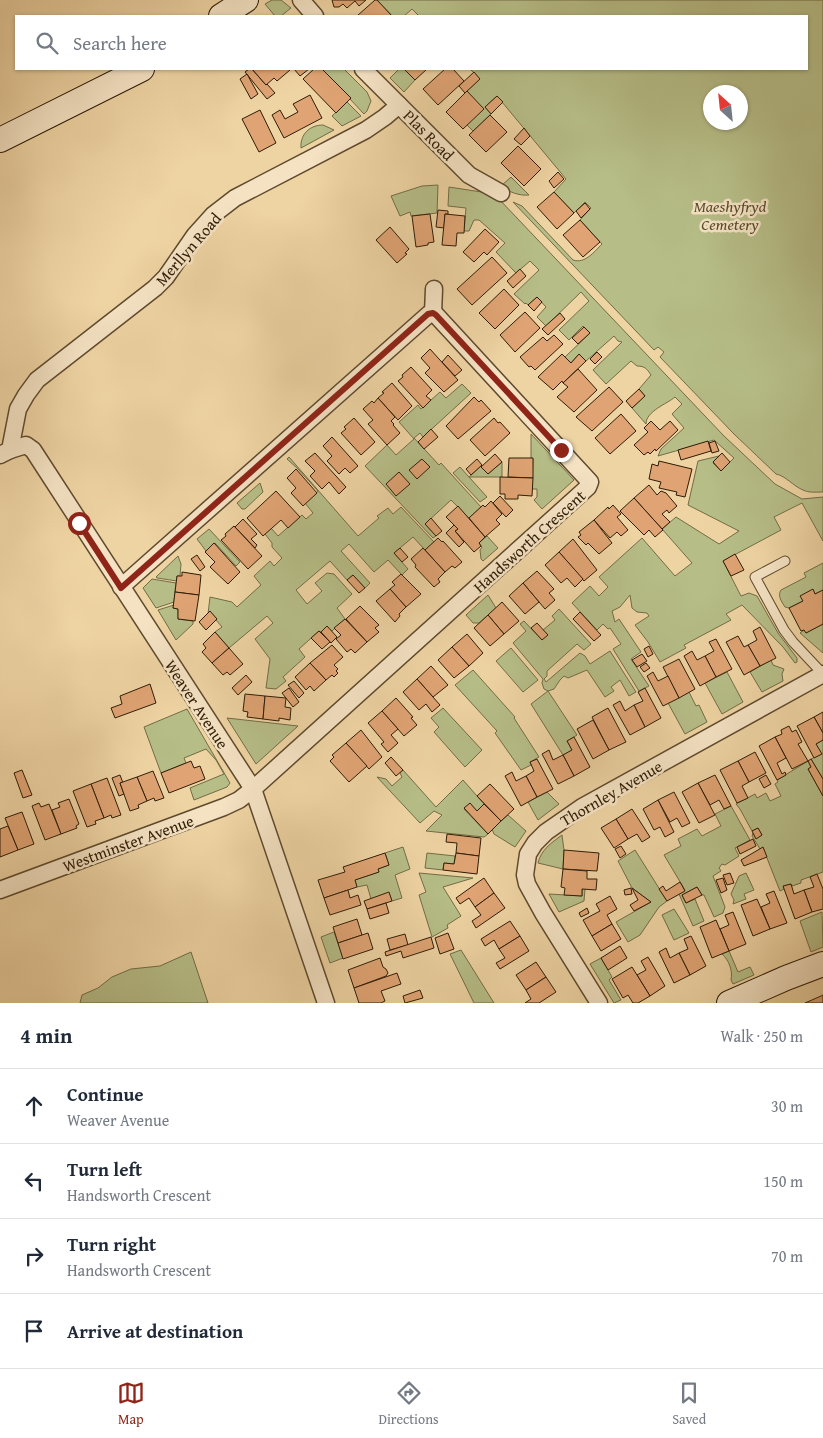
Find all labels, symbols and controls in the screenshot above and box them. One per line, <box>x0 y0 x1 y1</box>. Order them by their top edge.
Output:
search box <box>15 15 808 70</box>
icon: search <box>33 29 61 57</box>
text: Search here <box>73 29 167 57</box>
north arrow <box>703 85 748 130</box>
street label: Plas Road <box>398 104 460 166</box>
park label: Maeshyfryd Cemetery <box>694 194 767 236</box>
street label: Merllyn Road <box>149 207 227 291</box>
route end <box>550 439 573 462</box>
street label: Handsworth Crescent <box>467 484 591 598</box>
route start <box>68 512 91 535</box>
street label: Weaver Avenue <box>159 655 235 753</box>
street label: Thornley Avenue <box>555 754 667 832</box>
street label: Westminster Avenue <box>59 808 197 878</box>
text: 4 min <box>20 1020 72 1051</box>
text: Walk · 250 m <box>720 1024 803 1048</box>
text: Continue <box>67 1080 144 1108</box>
icon: ahead <box>20 1092 48 1120</box>
text: 30 m <box>771 1094 803 1118</box>
text: Weaver Avenue <box>67 1108 169 1132</box>
text: Turn left <box>67 1155 142 1183</box>
icon: left <box>20 1167 48 1195</box>
text: 150 m <box>763 1169 803 1193</box>
text: Handsworth Crescent <box>67 1183 211 1207</box>
text: Turn right <box>67 1230 156 1258</box>
icon: right <box>20 1242 48 1270</box>
text: 70 m <box>771 1244 803 1268</box>
text: Handsworth Crescent <box>67 1258 211 1282</box>
icon: arrive <box>20 1317 48 1345</box>
text: Arrive at destination <box>67 1317 243 1345</box>
tab: Map <box>117 1379 145 1429</box>
tab: Directions <box>378 1379 439 1429</box>
tab: Saved <box>672 1379 706 1429</box>

